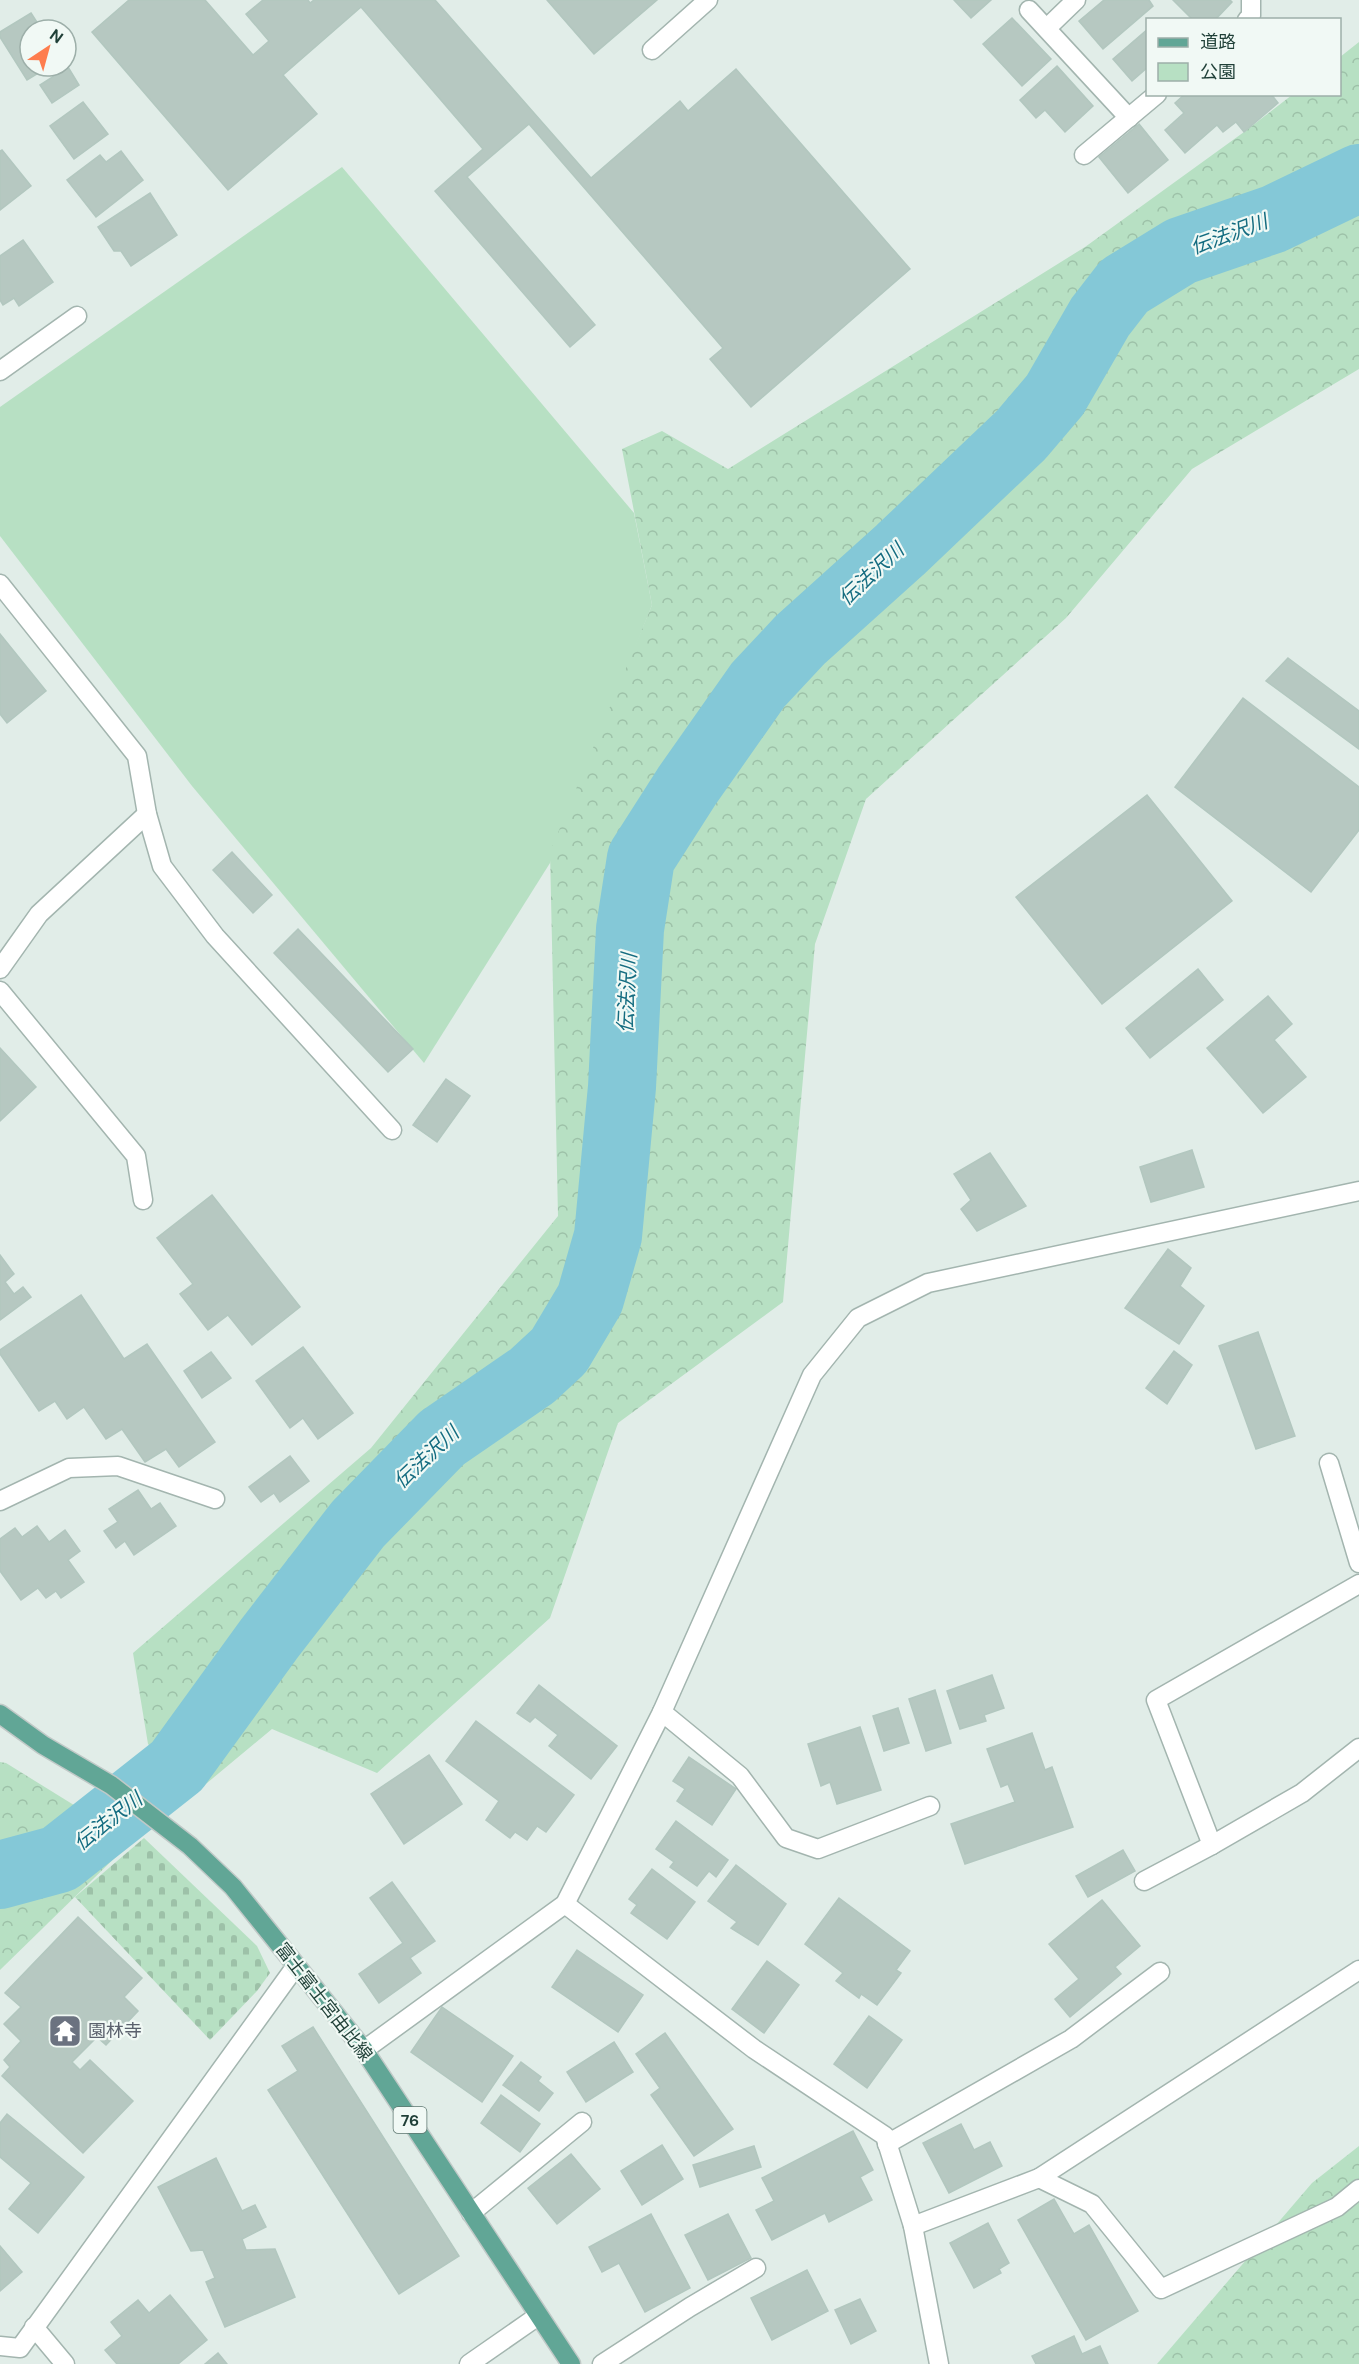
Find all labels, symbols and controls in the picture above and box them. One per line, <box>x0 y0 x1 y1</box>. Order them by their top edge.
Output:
north arrow <box>18 18 78 78</box>
legend <box>1146 18 1341 96</box>
text: N <box>46 24 67 48</box>
text: 道路 <box>1200 30 1236 54</box>
text: 公園 <box>1200 60 1236 84</box>
water label: 伝法沢川 <box>1187 207 1273 260</box>
water label: 伝法沢川 <box>833 536 911 611</box>
water label: 伝法沢川 <box>612 950 642 1034</box>
water label: 伝法沢川 <box>388 1419 466 1494</box>
water label: 伝法沢川 <box>68 1785 149 1856</box>
street label: 富士富士宮由比線 <box>270 1938 378 2066</box>
temple icon: 園林寺 <box>47 2013 83 2049</box>
place label: 園林寺 <box>88 2019 142 2043</box>
road number: 76 <box>394 2107 426 2133</box>

